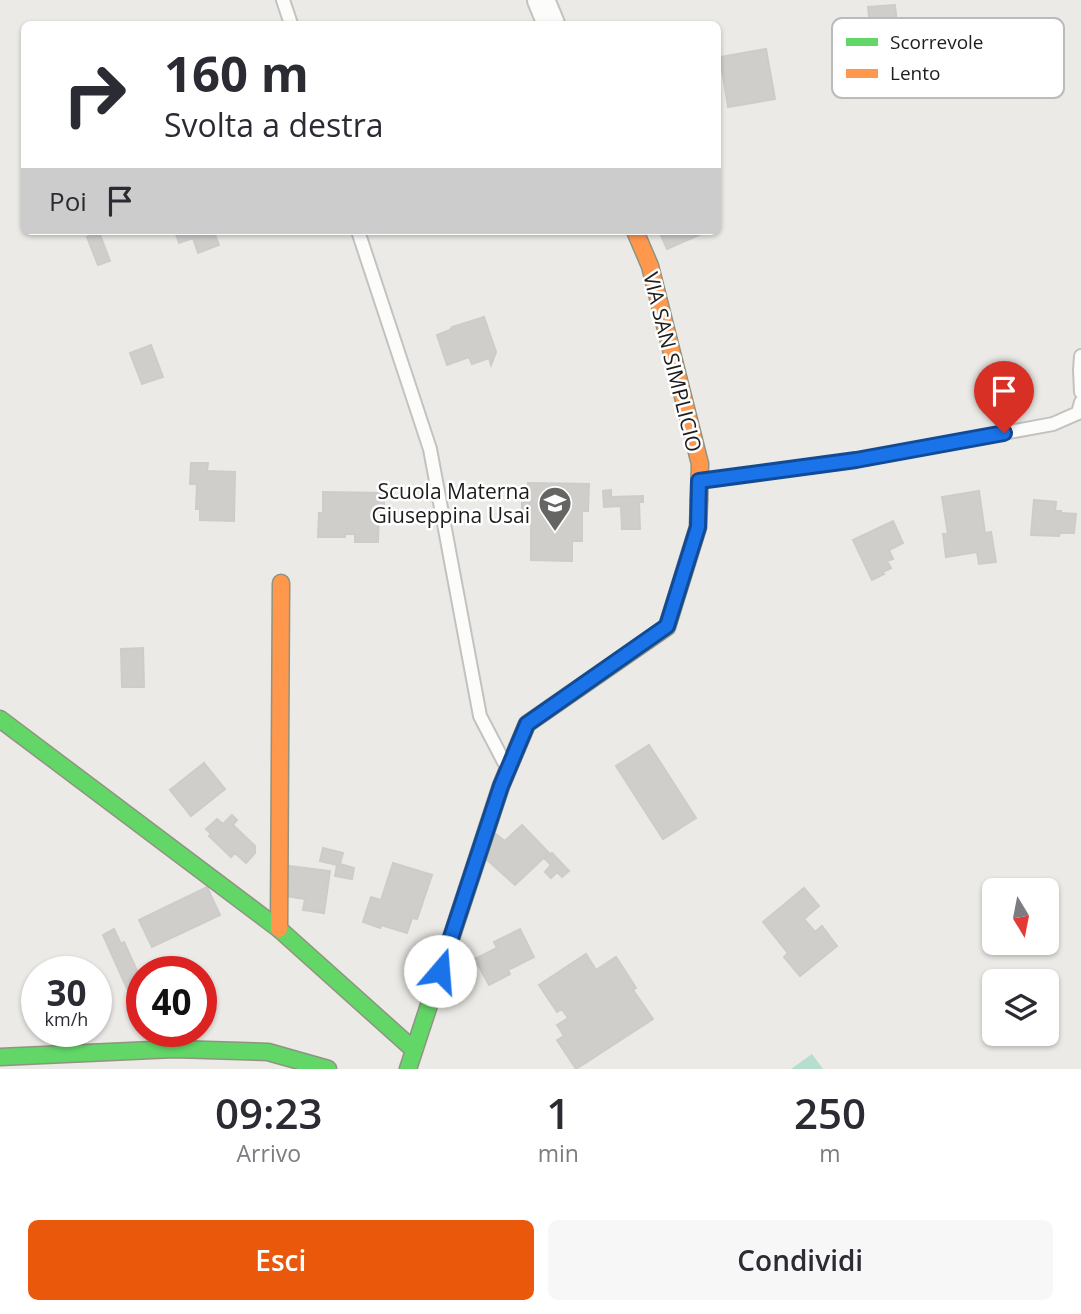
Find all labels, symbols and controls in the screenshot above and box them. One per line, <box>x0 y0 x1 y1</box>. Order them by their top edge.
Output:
legend <box>832 18 1064 98</box>
text: Scorrevole <box>890 29 984 55</box>
text: 160 m <box>164 40 309 106</box>
icon: right <box>49 49 140 140</box>
text: Lento <box>890 60 940 86</box>
text: Svolta a destra <box>164 103 384 146</box>
icon: arrive <box>101 182 139 220</box>
text: Poi <box>49 183 87 219</box>
street label: VIA SAN SIMPLICIO <box>637 269 709 455</box>
pin <box>974 361 1034 433</box>
icon: arrive <box>985 372 1023 410</box>
place label: Scuola Materna Giuseppina Usai <box>371 477 530 529</box>
school or university icon: Scuola Materna Giuseppina Usai <box>536 484 574 533</box>
north arrow <box>982 878 1059 956</box>
map controls <box>982 878 1059 1046</box>
position arrow <box>403 934 477 1008</box>
speed limit sign: 40 <box>126 956 217 1047</box>
text: 30 <box>46 969 87 1016</box>
button: layers <box>982 969 1059 1046</box>
text: km/h <box>45 1007 88 1031</box>
text: 09:23 <box>215 1084 323 1141</box>
text: 1 <box>546 1084 570 1141</box>
text: 250 <box>794 1084 866 1141</box>
text: Arrivo <box>237 1137 301 1169</box>
text: min <box>538 1137 579 1169</box>
text: m <box>819 1137 841 1169</box>
button: Esci <box>28 1220 534 1300</box>
button: Condividi <box>548 1220 1053 1300</box>

